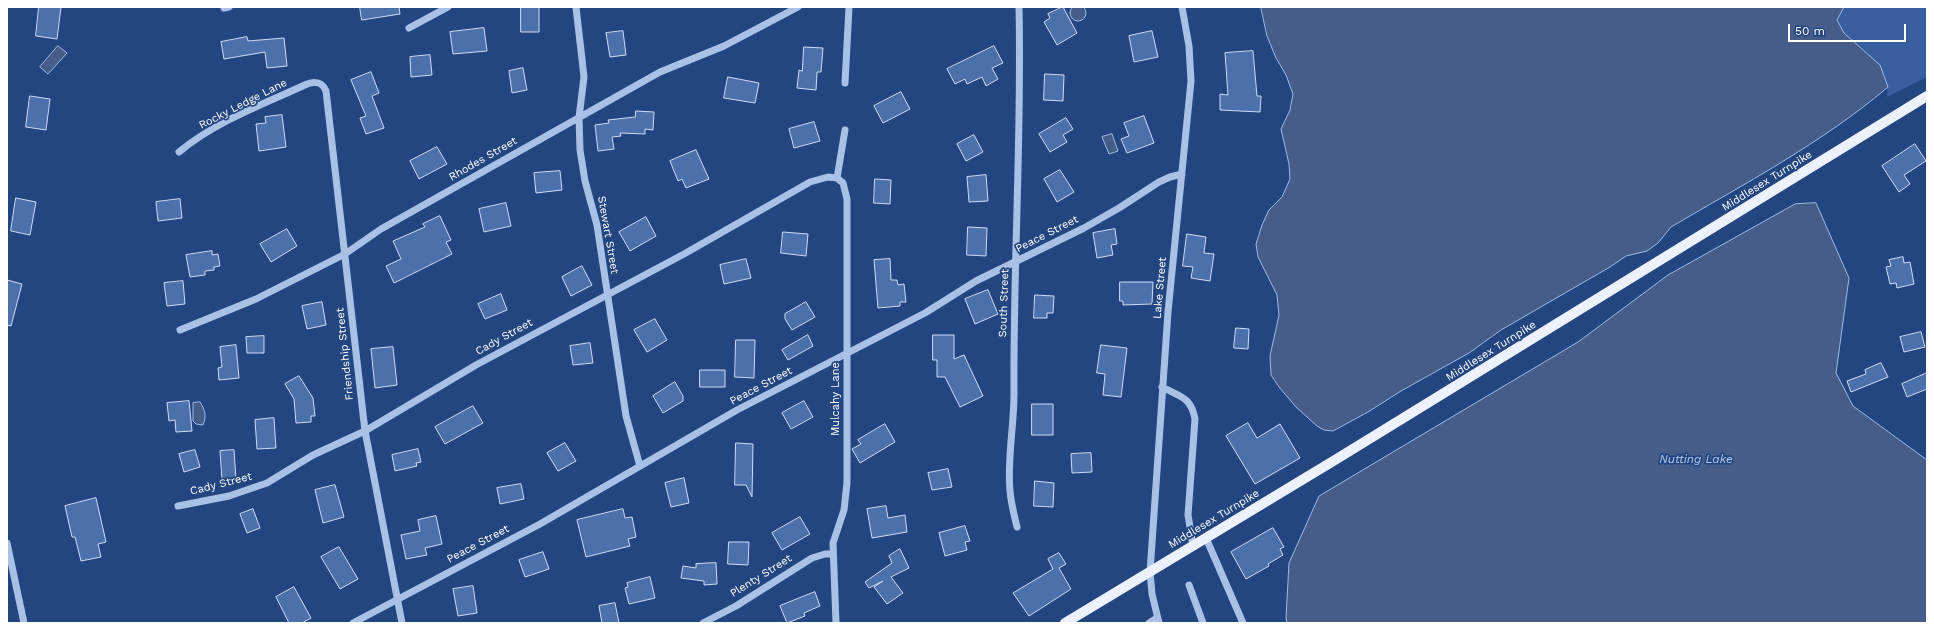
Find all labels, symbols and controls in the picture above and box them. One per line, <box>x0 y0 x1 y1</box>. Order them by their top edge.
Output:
scale bar <box>1790 16 1908 42</box>
text: 50 m <box>1795 24 1825 38</box>
street label: Rocky Ledge Lane <box>197 76 289 132</box>
street label: Rhodes Street <box>447 134 519 184</box>
street label: Middlesex Turnpike <box>1720 148 1814 214</box>
street label: Stewart Street <box>595 195 621 275</box>
street label: Peace Street <box>1013 213 1081 255</box>
street label: Lake Street <box>1151 257 1169 319</box>
street label: South Street <box>996 268 1012 338</box>
street label: Friendship Street <box>334 307 356 401</box>
street label: Cady Street <box>473 316 535 358</box>
street label: Middlesex Turnpike <box>1444 318 1538 384</box>
street label: Mulcahy Lane <box>829 362 843 436</box>
street label: Peace Street <box>728 364 794 408</box>
water label: Nutting Lake <box>1659 452 1733 466</box>
street label: Cady Street <box>189 470 253 498</box>
street label: Middlesex Turnpike <box>1166 487 1262 551</box>
street label: Peace Street <box>445 522 511 566</box>
street label: Plenty Street <box>728 552 794 600</box>

